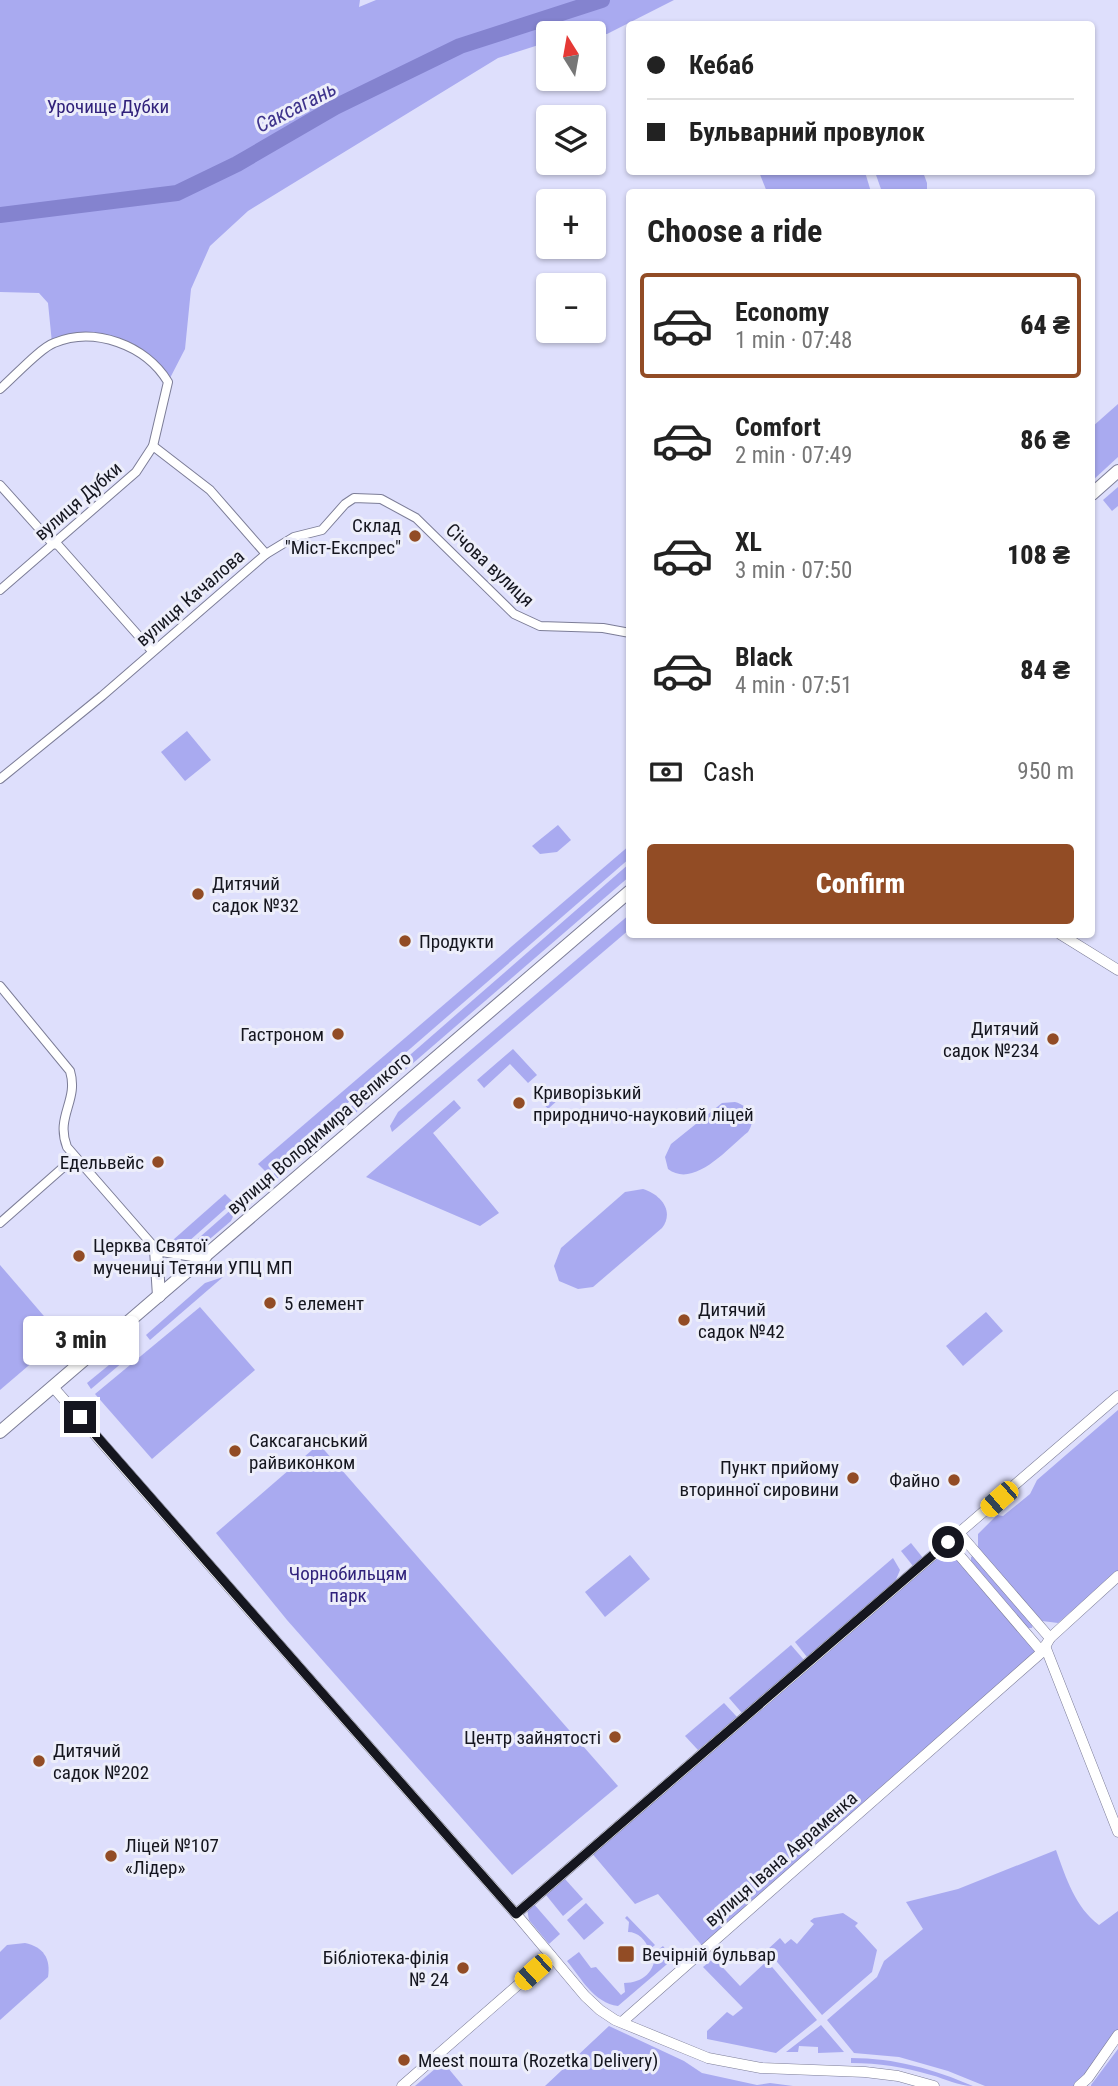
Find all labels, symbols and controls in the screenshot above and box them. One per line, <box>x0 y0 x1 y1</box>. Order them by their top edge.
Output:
north arrow <box>536 21 606 91</box>
map controls <box>536 21 606 343</box>
text: Кебаб <box>689 50 754 80</box>
water label: Саксагань <box>252 76 340 138</box>
park label: Урочище Дубки <box>47 95 169 118</box>
button: layers <box>536 105 606 175</box>
text: Бульварний провулок <box>689 117 925 147</box>
button: + <box>536 189 606 259</box>
text: Choose a ride <box>647 212 822 250</box>
button: − <box>536 273 606 343</box>
icon: car <box>651 294 714 357</box>
text: Economy <box>735 297 829 327</box>
text: 64 ₴ <box>1020 310 1070 340</box>
text: 1 min · 07:48 <box>735 327 852 354</box>
icon: car <box>651 409 714 472</box>
text: Comfort <box>735 412 821 442</box>
text: 86 ₴ <box>1020 425 1070 455</box>
text: 2 min · 07:49 <box>735 442 852 469</box>
street label: вулиця Дубки <box>30 457 126 545</box>
place label: Склад "Міст-Експрес" <box>285 514 401 559</box>
street label: Січова вулиця <box>441 518 539 612</box>
icon: car <box>651 524 714 587</box>
text: XL <box>735 527 762 557</box>
marker: Склад "Міст-Експрес" <box>407 528 423 544</box>
text: 108 ₴ <box>1007 540 1070 570</box>
street label: вулиця Качалова <box>131 545 249 651</box>
text: 3 min · 07:50 <box>735 557 852 584</box>
icon: car <box>651 639 714 702</box>
text: Black <box>735 642 793 672</box>
text: 84 ₴ <box>1020 655 1070 685</box>
text: 4 min · 07:51 <box>735 672 852 699</box>
icon: cash <box>647 753 685 791</box>
text: Cash <box>703 757 755 787</box>
text: 950 m <box>1017 758 1074 785</box>
button: Confirm <box>647 844 1074 924</box>
place label: Дитячий садок №32 <box>212 872 299 917</box>
marker: Дитячий садок №32 <box>190 886 206 902</box>
place label: Продукти <box>419 930 494 953</box>
marker: Продукти <box>397 933 413 949</box>
place label: Дитячий садок №234 <box>943 1017 1039 1062</box>
place label: Гастроном <box>240 1023 324 1046</box>
marker: Гастроном <box>330 1026 346 1042</box>
marker: Дитячий садок №234 <box>1045 1031 1061 1047</box>
street label: вулиця Володимира Великого <box>222 1047 416 1219</box>
place label: Криворізький природничо-науковий ліцей <box>533 1081 754 1126</box>
marker: Криворізький природничо-науковий ліцей <box>511 1095 527 1111</box>
place label: Едельвейс <box>60 1151 144 1174</box>
marker: Едельвейс <box>150 1154 166 1170</box>
place label: Церква Святої мучениці Тетяни УПЦ МП <box>93 1234 292 1279</box>
marker: Церква Святої мучениці Тетяни УПЦ МП <box>71 1248 87 1264</box>
place label: 5 елемент <box>284 1292 364 1315</box>
marker: 5 елемент <box>262 1295 278 1311</box>
place label: Дитячий садок №42 <box>698 1298 785 1343</box>
marker: Дитячий садок №42 <box>676 1312 692 1328</box>
callout: 3 min <box>22 1316 138 1364</box>
text: 3 min <box>55 1327 107 1354</box>
route end <box>64 1401 96 1433</box>
place label: Саксаганський райвиконком <box>249 1429 368 1474</box>
marker: Саксаганський райвиконком <box>227 1443 243 1459</box>
place label: Пункт прийому вторинної сировини <box>680 1456 839 1501</box>
place label: Файно <box>889 1469 940 1492</box>
marker: Пункт прийому вторинної сировини <box>845 1470 861 1486</box>
marker: Файно <box>946 1472 962 1488</box>
car <box>977 1477 1022 1521</box>
route start <box>932 1526 964 1558</box>
park label: Чорнобильцям парк <box>289 1562 407 1607</box>
place label: Центр зайнятості <box>464 1726 601 1749</box>
marker: Центр зайнятості <box>607 1729 623 1745</box>
place label: Дитячий садок №202 <box>53 1739 149 1784</box>
marker: Дитячий садок №202 <box>31 1753 47 1769</box>
street label: вулиця Івана Авраменка <box>700 1786 862 1932</box>
place label: Ліцей №107 «Лідер» <box>125 1834 219 1879</box>
marker: Ліцей №107 «Лідер» <box>103 1848 119 1864</box>
place label: Вечірній бульвар <box>642 1943 776 1966</box>
marker: Вечірній бульвар <box>616 1944 636 1964</box>
place label: Бібліотека-філія № 24 <box>323 1946 449 1991</box>
car <box>511 1950 556 1994</box>
marker: Бібліотека-філія № 24 <box>455 1960 471 1976</box>
place label: Meest пошта (Rozetka Delivery) <box>418 2049 658 2072</box>
marker: Meest пошта (Rozetka Delivery) <box>396 2052 412 2068</box>

